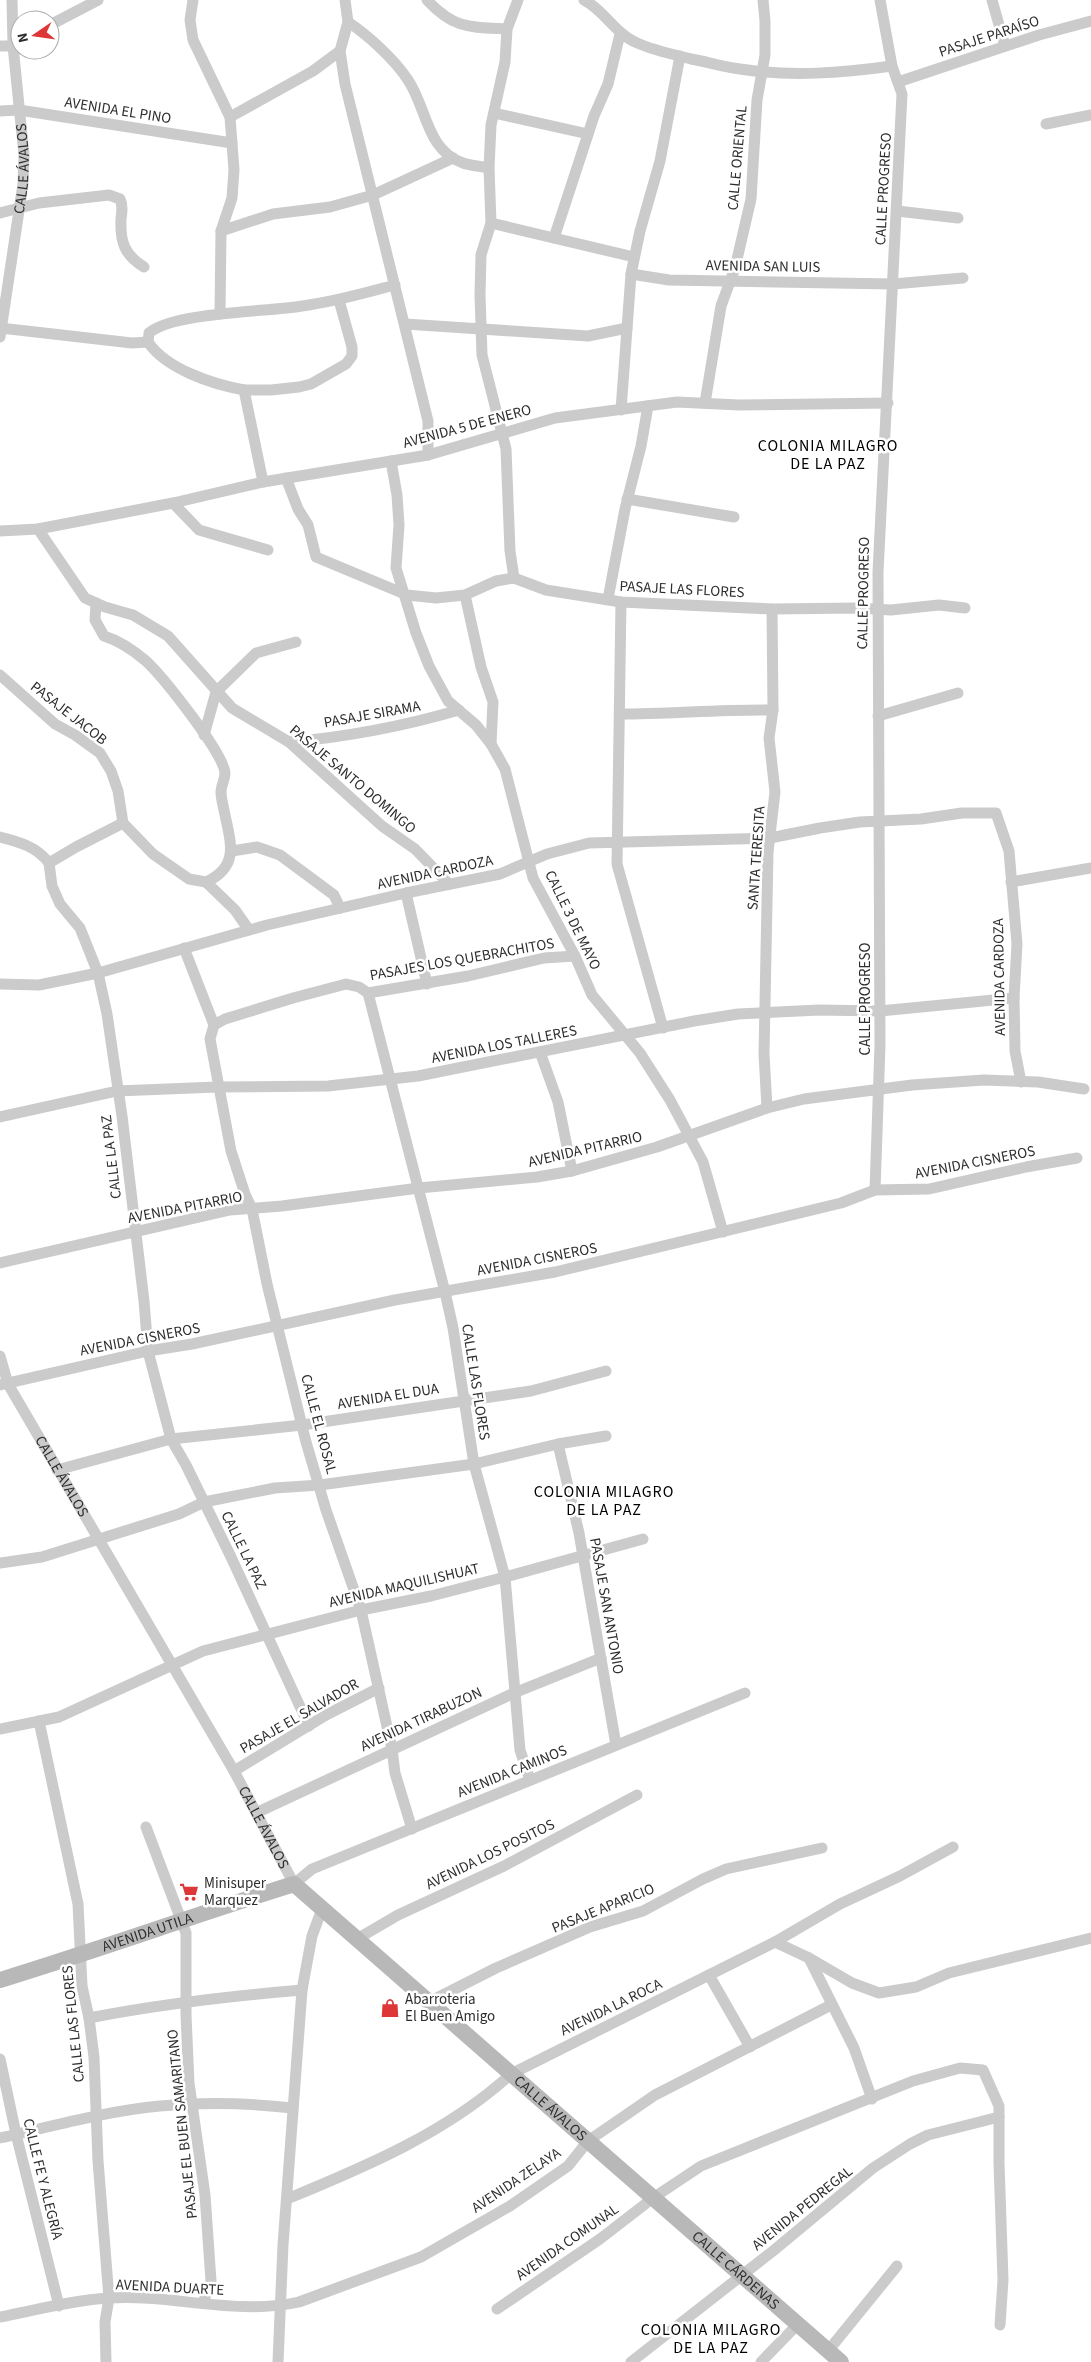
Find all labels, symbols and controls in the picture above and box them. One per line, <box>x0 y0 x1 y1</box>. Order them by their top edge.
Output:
north arrow <box>10 10 60 60</box>
street label: PASAJE PARAÍSO <box>936 10 1042 63</box>
text: N <box>13 31 34 44</box>
street label: AVENIDA EL PINO <box>63 92 173 129</box>
street label: CALLE ORIENTAL <box>722 105 753 211</box>
street label: CALLE ÁVALOS <box>9 122 35 215</box>
street label: CALLE PROGRESO <box>870 132 897 246</box>
street label: AVENIDA SAN LUIS <box>705 255 821 278</box>
street label: AVENIDA 5 DE ENERO <box>401 399 534 454</box>
district label: COLONIA MILAGRO DE LA PAZ <box>758 435 898 475</box>
street label: CALLE PROGRESO <box>852 536 875 650</box>
street label: PASAJE LAS FLORES <box>619 576 745 603</box>
street label: PASAJE JACOB <box>26 677 112 750</box>
street label: PASAJE SIRAMA <box>322 696 423 733</box>
street label: PASAJE SANTO DOMINGO <box>285 720 421 839</box>
street label: SANTA TERESITA <box>742 804 771 911</box>
street label: AVENIDA CARDOZA <box>375 850 496 895</box>
street label: CALLE 3 DE MAYO <box>539 867 606 974</box>
street label: AVENIDA CARDOZA <box>988 917 1011 1036</box>
street label: PASAJES LOS QUEBRACHITOS <box>368 933 556 986</box>
street label: CALLE PROGRESO <box>855 943 876 1055</box>
street label: AVENIDA LOS TALLERES <box>430 1020 579 1069</box>
street label: CALLE LA PAZ <box>96 1114 127 1200</box>
street label: AVENIDA PITARRIO <box>526 1126 644 1173</box>
street label: AVENIDA CISNEROS <box>913 1141 1037 1184</box>
street label: AVENIDA PITARRIO <box>126 1186 244 1229</box>
street label: AVENIDA CISNEROS <box>475 1238 599 1281</box>
street label: AVENIDA CISNEROS <box>78 1318 202 1361</box>
street label: CALLE LAS FLORES <box>456 1322 495 1442</box>
street label: CALLE EL ROSAL <box>295 1372 342 1476</box>
street label: AVENIDA EL DUA <box>336 1378 441 1415</box>
street label: CALLE ÁVALOS <box>30 1432 93 1521</box>
district label: COLONIA MILAGRO DE LA PAZ <box>534 1481 674 1521</box>
street label: CALLE LA PAZ <box>216 1508 272 1593</box>
street label: PASAJE SAN ANTONIO <box>584 1536 629 1676</box>
street label: AVENIDA MAQUILISHUAT <box>327 1558 481 1613</box>
street label: PASAJE EL SALVADOR <box>236 1674 363 1759</box>
street label: AVENIDA TIRABUZON <box>357 1682 485 1757</box>
street label: AVENIDA CAMINOS <box>454 1740 570 1803</box>
street label: CALLE ÁVALOS <box>233 1782 294 1873</box>
street label: AVENIDA LOS POSITOS <box>422 1814 558 1895</box>
place label: Minisuper Marquez <box>204 1873 267 1911</box>
street label: PASAJE APARICIO <box>549 1878 658 1939</box>
supermarket icon: Minisuper Marquez <box>178 1881 200 1903</box>
street label: AVENIDA UTILA <box>99 1907 197 1958</box>
street label: CALLE LAS FLORES <box>57 1964 90 2083</box>
street label: AVENIDA LA ROCA <box>557 1973 667 2041</box>
place label: Abarroteria El Buen Amigo <box>405 1989 495 2027</box>
shop icon: Abarroteria El Buen Amigo <box>379 1997 401 2019</box>
street label: PASAJE EL BUEN SAMARITANO <box>162 2028 203 2220</box>
street label: CALLE ÁVALOS <box>509 2071 591 2146</box>
street label: CALLE FE Y ALEGRÍA <box>17 2116 68 2243</box>
street label: AVENIDA ZELAYA <box>467 2142 566 2218</box>
street label: AVENIDA PEDREGAL <box>747 2161 857 2256</box>
street label: AVENIDA COMUNAL <box>512 2199 623 2286</box>
street label: CALLE CÁRDENAS <box>687 2226 784 2315</box>
street label: AVENIDA DUARTE <box>115 2274 225 2301</box>
district label: COLONIA MILAGRO DE LA PAZ <box>641 2319 781 2359</box>

